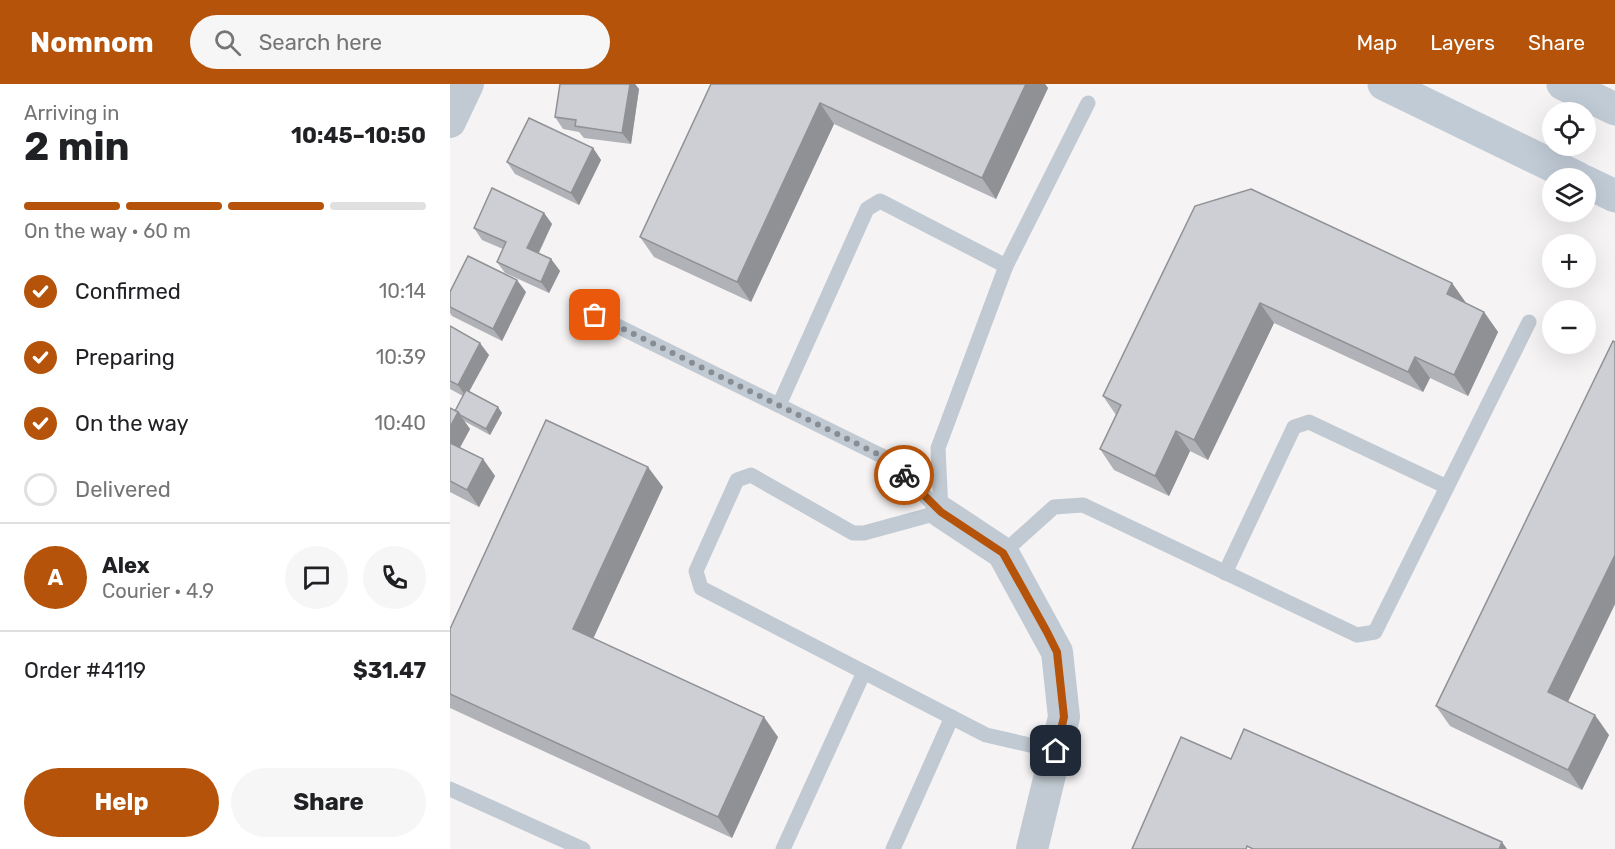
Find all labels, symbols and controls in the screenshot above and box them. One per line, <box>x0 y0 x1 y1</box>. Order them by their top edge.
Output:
search box <box>190 15 610 69</box>
text: Nomnom <box>30 26 154 59</box>
icon: search <box>211 26 244 59</box>
text: Search here <box>259 29 382 56</box>
text: Map <box>1356 30 1397 55</box>
text: Layers <box>1430 30 1495 55</box>
text: Share <box>1528 30 1585 55</box>
text: Arriving in <box>24 101 119 125</box>
map controls <box>1542 102 1596 354</box>
button: locate <box>1542 102 1596 156</box>
text: 10:45–10:50 <box>291 122 426 149</box>
text: 2 min <box>24 124 130 170</box>
button: layers <box>1542 168 1596 222</box>
text: On the way · 60 m <box>24 219 191 243</box>
button: + <box>1542 234 1596 288</box>
icon: check <box>24 275 57 308</box>
text: Confirmed <box>75 278 181 305</box>
text: 10:14 <box>379 279 426 303</box>
pin <box>569 289 620 340</box>
icon: bag <box>578 298 611 331</box>
button: − <box>1542 300 1596 354</box>
icon: check <box>24 341 57 374</box>
text: Preparing <box>75 344 175 371</box>
text: 10:39 <box>376 345 426 369</box>
icon: check <box>24 407 57 440</box>
text: On the way <box>75 410 189 437</box>
text: 10:40 <box>375 411 426 435</box>
courier <box>874 445 934 505</box>
icon: bike <box>888 459 921 492</box>
text: Delivered <box>75 476 171 503</box>
button: chat <box>285 546 348 609</box>
button: phone <box>363 546 426 609</box>
text: Alex <box>102 552 150 579</box>
text: A <box>48 564 63 591</box>
text: Courier · 4.9 <box>102 579 214 603</box>
text: Order #4119 <box>24 657 146 684</box>
text: $31.47 <box>353 657 426 684</box>
pin <box>1030 725 1081 776</box>
icon: home <box>1039 734 1072 767</box>
button: Help <box>24 768 219 837</box>
button: Share <box>231 768 426 837</box>

